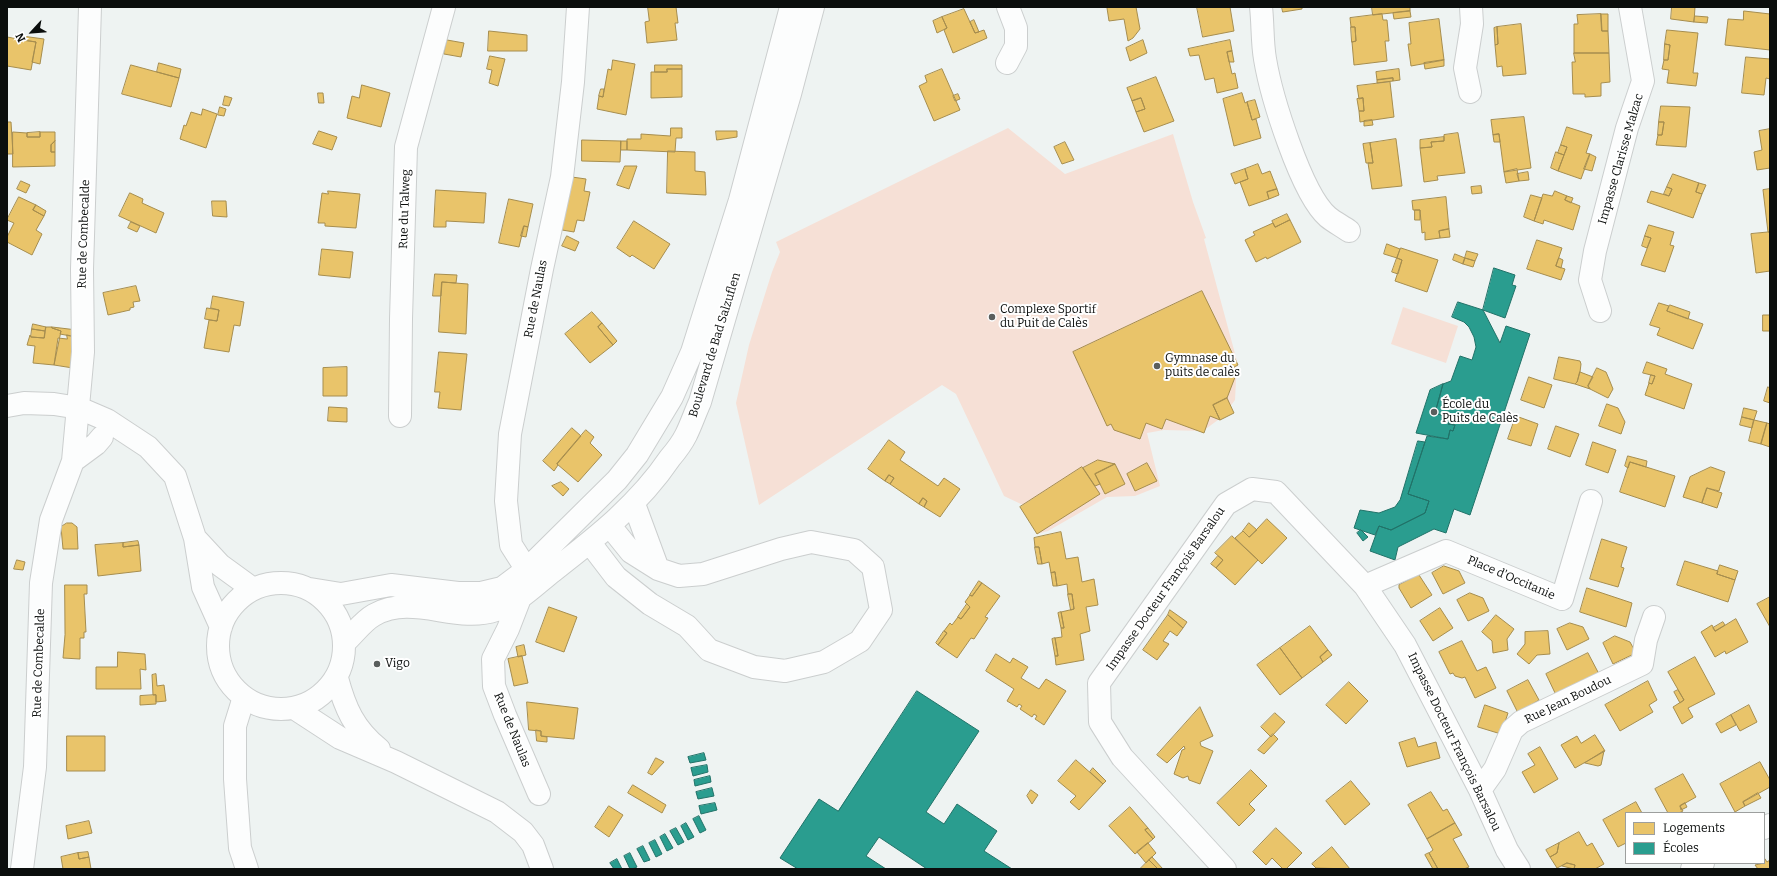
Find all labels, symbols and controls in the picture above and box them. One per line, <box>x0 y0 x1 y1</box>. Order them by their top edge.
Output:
north arrow <box>12 12 52 52</box>
text: N <box>13 31 28 44</box>
street label: Impasse Clarisse Malzac <box>1595 92 1647 226</box>
street label: Rue du Talweg <box>396 169 414 249</box>
street label: Rue de Combecalde <box>75 179 93 289</box>
street label: Rue de Naulas <box>521 259 551 339</box>
street label: Boulevard de Bad Salzuflen <box>686 271 744 419</box>
place label: Complexe Sportif du Puit de Calès <box>1000 303 1096 331</box>
marker: Complexe Sportif du Puit de Calès <box>987 312 997 322</box>
place label: Gymnase du puits de calès <box>1165 352 1240 380</box>
marker: Gymnase du puits de calès <box>1152 361 1162 371</box>
place label: École du Puits de Calès <box>1442 398 1518 426</box>
marker: École du Puits de Calès <box>1429 407 1439 417</box>
street label: Impasse Docteur François Barsalou <box>1104 504 1228 674</box>
street label: Place d'Occitanie <box>1465 553 1557 603</box>
street label: Rue de Combecalde <box>30 608 48 718</box>
street label: Impasse Docteur François Barsalou <box>1404 650 1504 834</box>
place label: Vigo <box>385 657 410 671</box>
marker: Vigo <box>372 659 382 669</box>
street label: Rue Jean Boudou <box>1522 673 1614 727</box>
street label: Rue de Naulas <box>491 691 533 769</box>
legend <box>1625 812 1765 864</box>
text: Logements <box>1663 821 1725 835</box>
text: Écoles <box>1663 841 1699 855</box>

